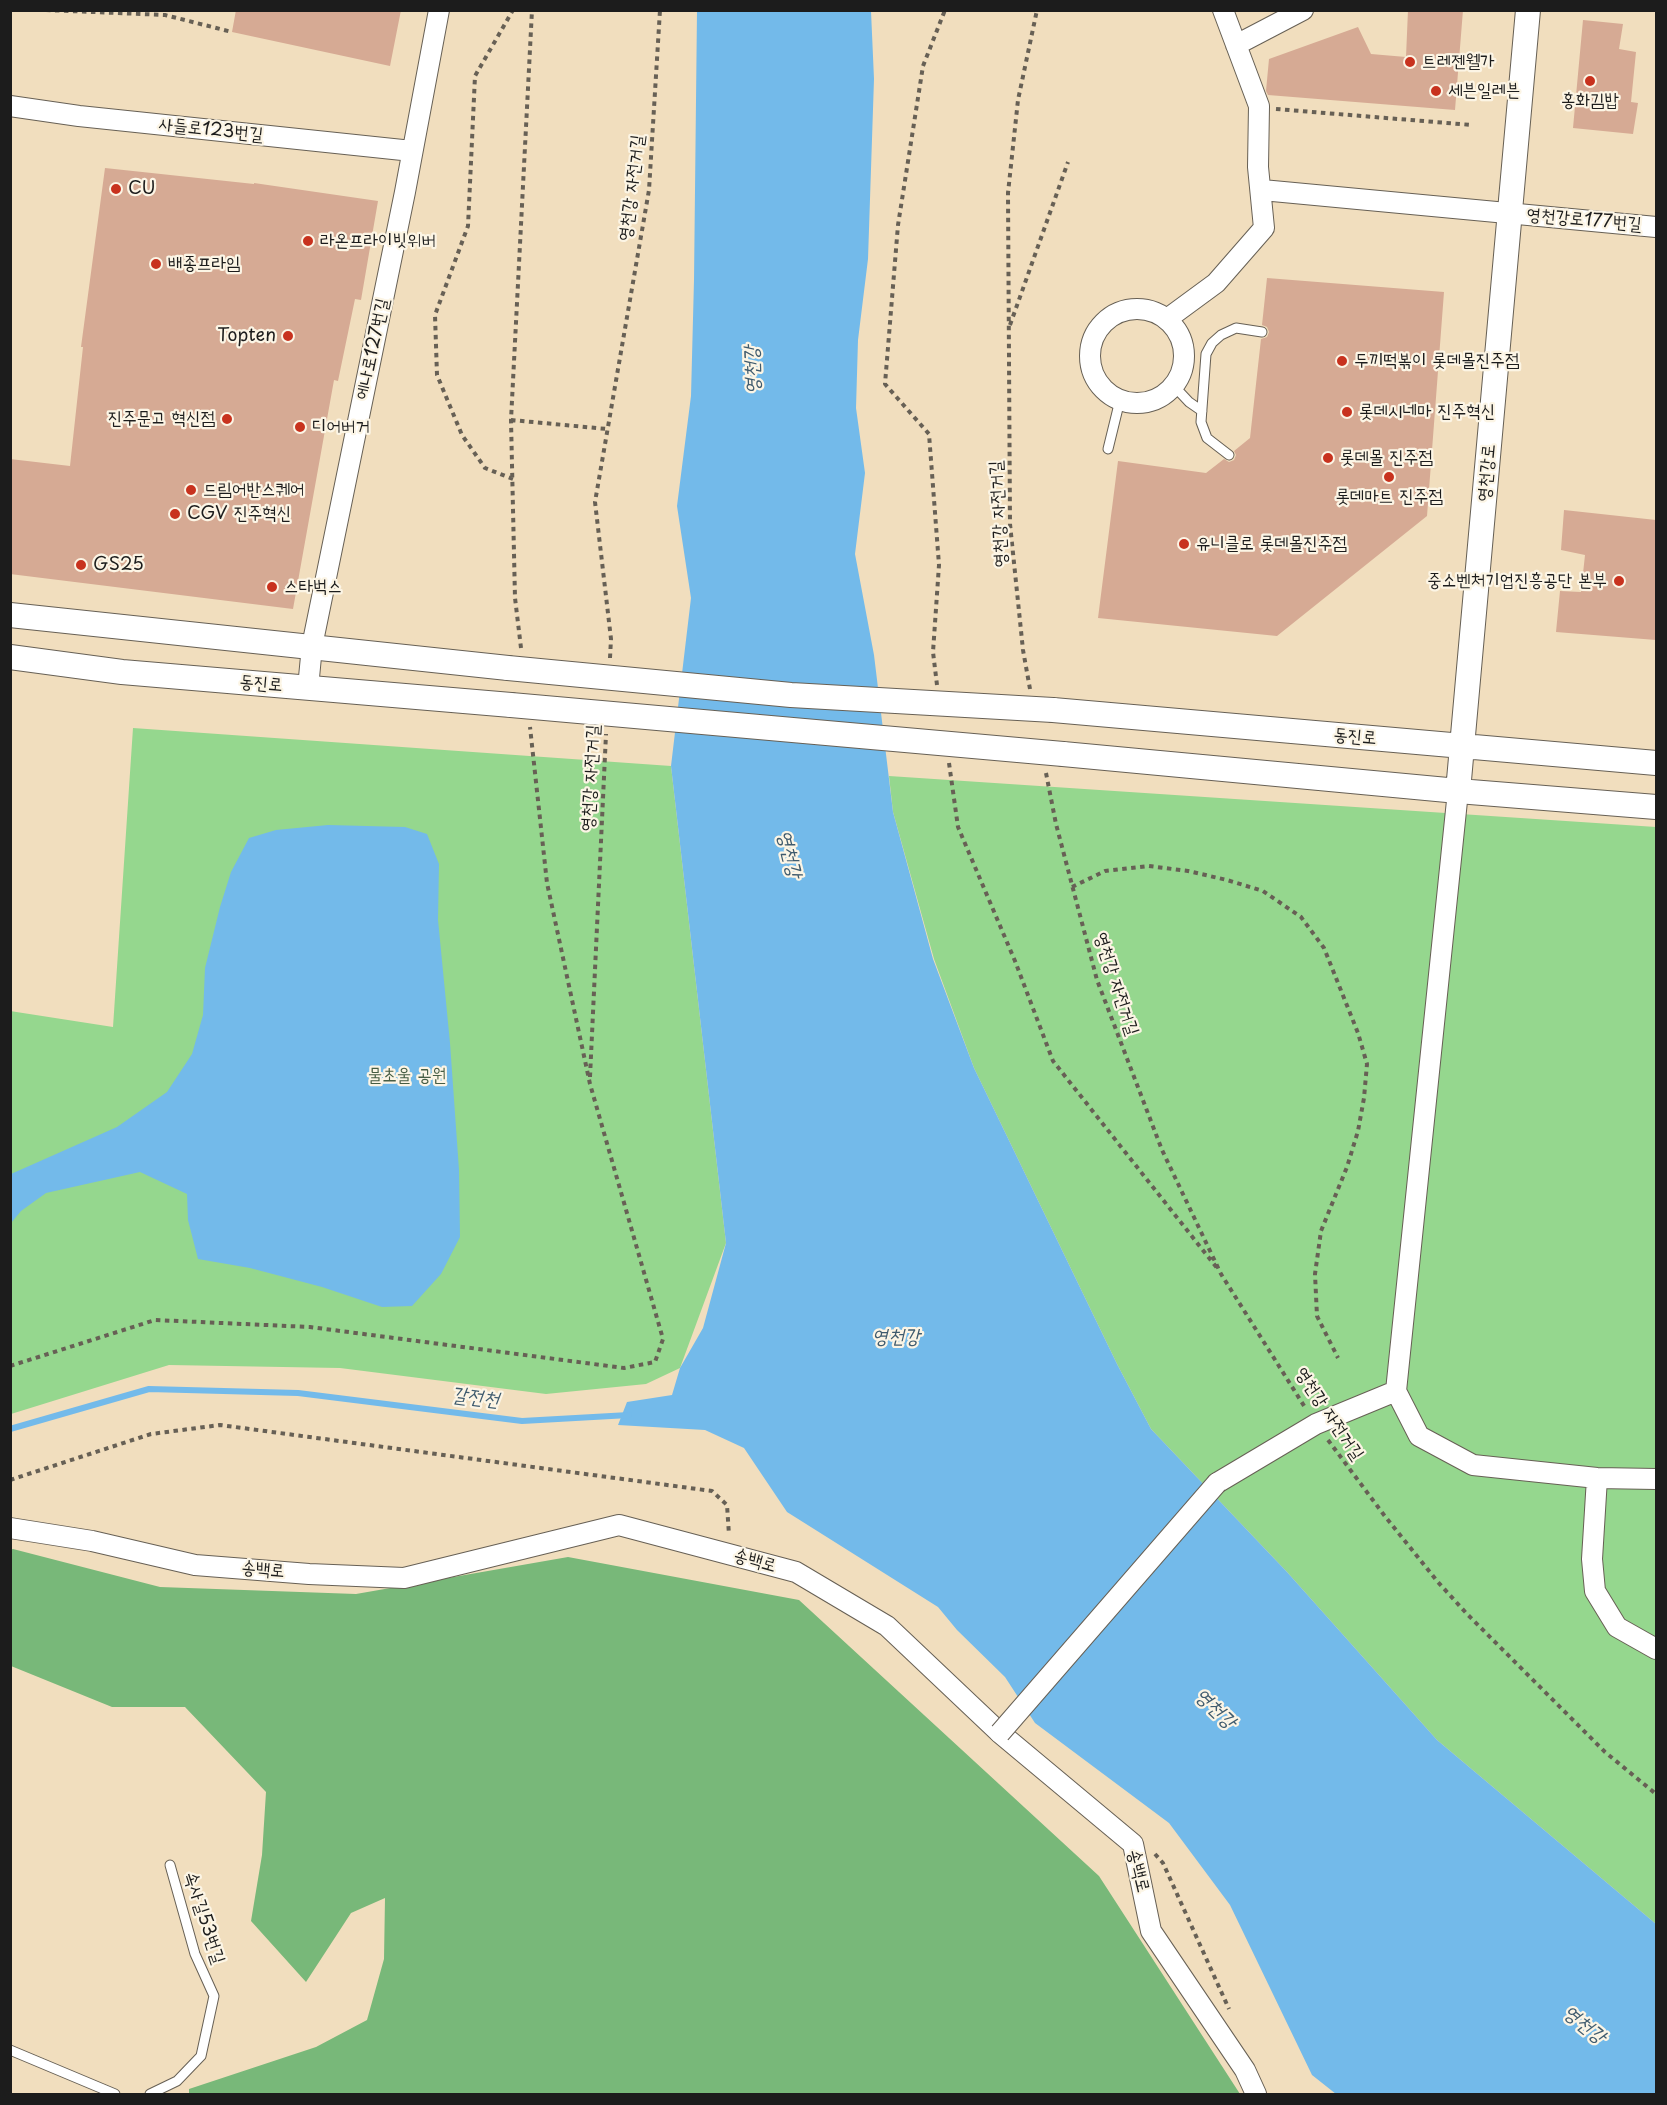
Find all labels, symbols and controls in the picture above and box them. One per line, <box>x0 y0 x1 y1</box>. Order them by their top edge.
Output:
place label: 트레젠웰가 <box>1422 51 1494 73</box>
marker: 트레젠웰가 <box>1403 55 1417 69</box>
marker: 홍화김밥 <box>1583 74 1597 88</box>
place label: 세븐일레븐 <box>1448 80 1520 102</box>
marker: 세븐일레븐 <box>1429 84 1443 98</box>
place label: 홍화김밥 <box>1561 90 1619 112</box>
street label: 사들로123번길 <box>158 114 264 146</box>
street label: 영천강 자전거길 <box>615 133 649 243</box>
place label: CU <box>128 178 155 200</box>
marker: CU <box>109 182 123 196</box>
street label: 영천강로177번길 <box>1526 204 1642 236</box>
place label: 라온프라이빗위버 <box>320 230 436 252</box>
marker: 라온프라이빗위버 <box>301 234 315 248</box>
place label: 배종프라임 <box>168 253 240 275</box>
marker: 배종프라임 <box>149 257 163 271</box>
street label: 에나로127번길 <box>352 296 394 402</box>
place label: Topten <box>217 325 276 347</box>
marker: Topten <box>281 329 295 343</box>
water label: 영천강 <box>740 345 766 395</box>
place label: 두끼떡볶이 롯데몰진주점 <box>1354 350 1519 372</box>
marker: 두끼떡볶이 롯데몰진주점 <box>1335 354 1349 368</box>
place label: 롯데시네마 진주혁신 <box>1359 401 1495 423</box>
marker: 롯데시네마 진주혁신 <box>1340 405 1354 419</box>
place label: 진주문고 혁신점 <box>108 408 215 430</box>
marker: 진주문고 혁신점 <box>220 412 234 426</box>
place label: 디어버거 <box>312 416 370 438</box>
marker: 디어버거 <box>293 420 307 434</box>
street label: 영천강로 <box>1474 443 1500 503</box>
place label: 롯데몰 진주점 <box>1340 447 1433 469</box>
marker: 롯데몰 진주점 <box>1321 451 1335 465</box>
street label: 영천강 자전거길 <box>985 460 1013 568</box>
marker: 롯데마트 진주점 <box>1382 470 1396 484</box>
place label: 드림어반스퀘어 <box>203 479 304 501</box>
marker: 드림어반스퀘어 <box>184 483 198 497</box>
place label: 롯데마트 진주점 <box>1335 486 1443 508</box>
place label: CGV 진주혁신 <box>187 503 291 525</box>
marker: CGV 진주혁신 <box>168 507 182 521</box>
place label: 유니클로 롯데몰진주점 <box>1196 533 1347 555</box>
marker: 유니클로 롯데몰진주점 <box>1177 537 1191 551</box>
place label: GS25 <box>93 554 144 576</box>
marker: GS25 <box>74 558 88 572</box>
place label: 중소벤처기업진흥공단 본부 <box>1427 570 1607 592</box>
marker: 중소벤처기업진흥공단 본부 <box>1612 574 1626 588</box>
place label: 스타벅스 <box>284 576 342 598</box>
marker: 스타벅스 <box>265 580 279 594</box>
street label: 동진로 <box>238 671 284 697</box>
street label: 영천강 자전거길 <box>577 724 605 832</box>
street label: 동진로 <box>1332 724 1378 750</box>
water label: 영천강 <box>772 828 806 880</box>
street label: 영천강 자전거길 <box>1089 930 1143 1038</box>
park label: 물초울 공원 <box>368 1065 446 1087</box>
water label: 영천강 <box>872 1325 920 1349</box>
street label: 영천강 자전거길 <box>1290 1364 1368 1464</box>
water label: 갈전천 <box>450 1383 500 1413</box>
street label: 송백로 <box>731 1545 779 1577</box>
street label: 송백로 <box>240 1557 286 1583</box>
water label: 영천강 <box>1189 1684 1241 1734</box>
street label: 송백로 <box>1122 1847 1154 1895</box>
street label: 속사길53번길 <box>179 1869 229 1967</box>
water label: 영천강 <box>1558 2000 1610 2050</box>

